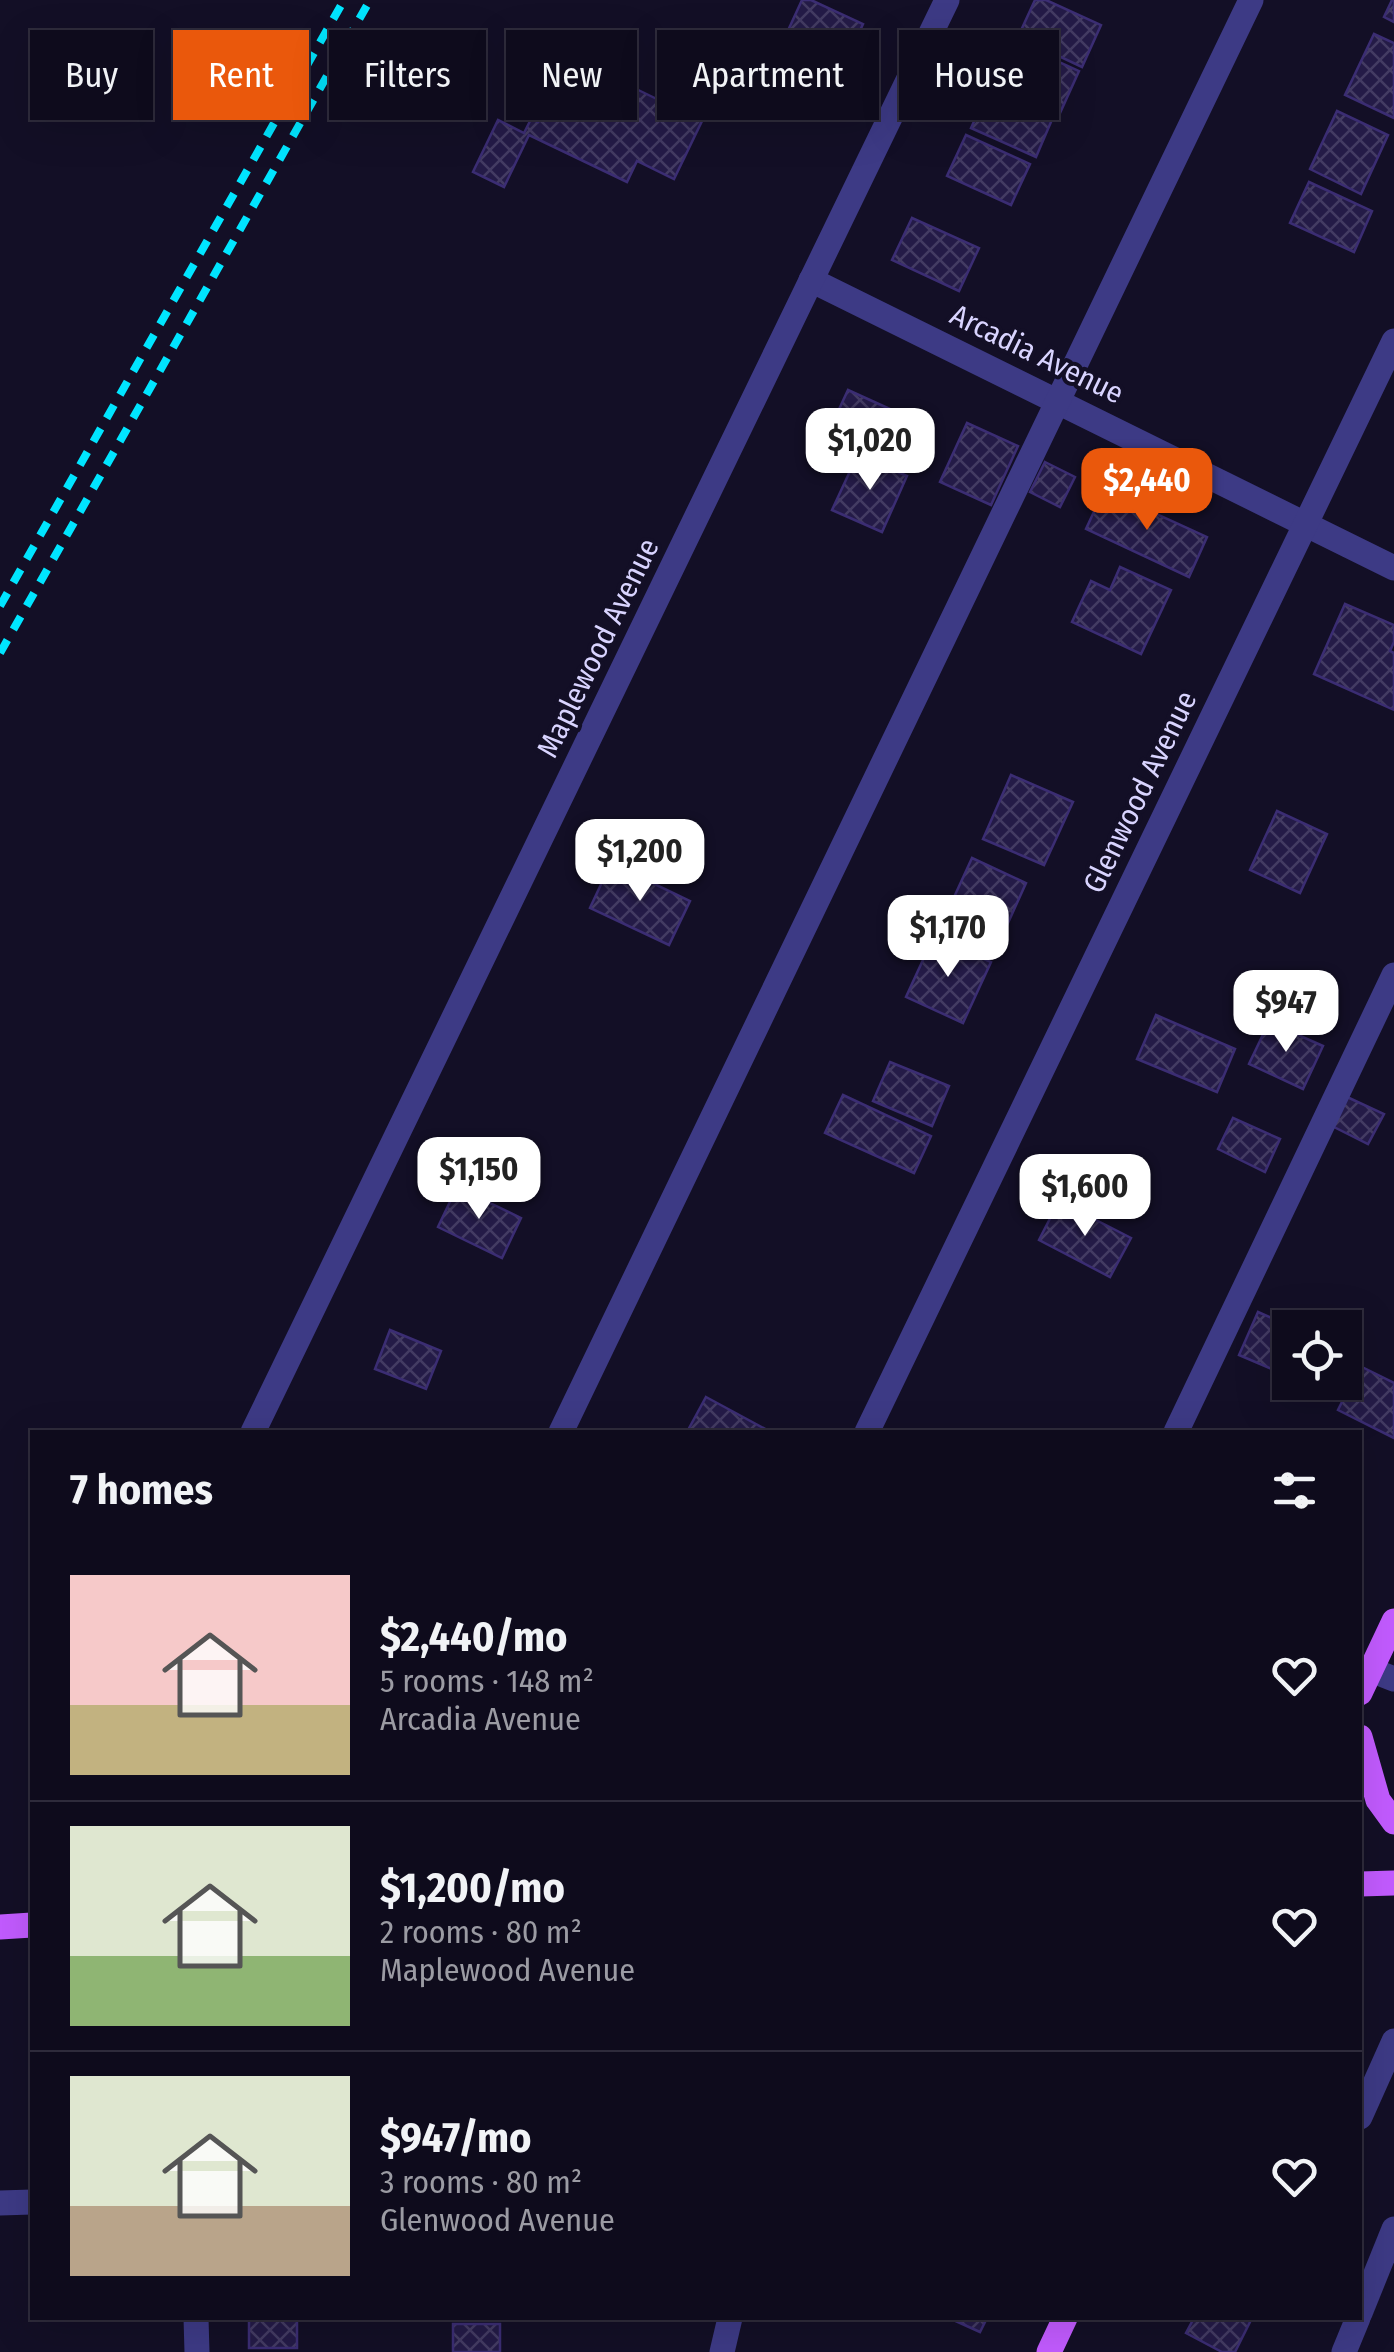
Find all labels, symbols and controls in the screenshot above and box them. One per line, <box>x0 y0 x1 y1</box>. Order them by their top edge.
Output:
chip: Buy <box>30 30 153 120</box>
chip: Rent <box>173 30 309 120</box>
chip: Filters <box>329 30 486 120</box>
chip: New <box>506 30 637 120</box>
chip: Apartment <box>657 30 879 120</box>
chip: House <box>899 30 1059 120</box>
street label: Arcadia Avenue <box>945 297 1129 411</box>
pin: $1,020 <box>789 408 951 493</box>
text: $1,020 <box>828 421 912 459</box>
pin: $2,440 <box>1066 448 1228 533</box>
text: $2,440 <box>1103 461 1191 499</box>
street label: Maplewood Avenue <box>529 533 667 763</box>
street label: Glenwood Avenue <box>1076 685 1204 899</box>
pin: $1,200 <box>559 819 721 904</box>
text: $1,200 <box>597 832 683 870</box>
pin: $1,170 <box>867 895 1029 980</box>
text: $1,170 <box>910 908 986 946</box>
pin: $947 <box>1227 970 1345 1055</box>
text: $947 <box>1255 983 1317 1021</box>
pin: $1,150 <box>398 1137 560 1222</box>
text: $1,150 <box>439 1150 519 1188</box>
pin: $1,600 <box>1004 1154 1166 1239</box>
text: $1,600 <box>1042 1167 1128 1205</box>
map controls <box>1272 1310 1362 1400</box>
button: locate <box>1272 1310 1362 1400</box>
icon: filters <box>1267 1463 1322 1518</box>
text: 7 homes <box>70 1465 213 1515</box>
text: $2,440/mo <box>380 1612 568 1662</box>
icon: home <box>150 1615 270 1735</box>
icon: heart <box>1267 1648 1322 1703</box>
text: 5 rooms · 148 m² <box>380 1662 594 1700</box>
text: Arcadia Avenue <box>380 1700 581 1738</box>
text: $1,200/mo <box>380 1863 565 1913</box>
icon: home <box>150 1866 270 1986</box>
icon: heart <box>1267 1899 1322 1954</box>
text: 2 rooms · 80 m² <box>380 1913 582 1951</box>
text: Maplewood Avenue <box>380 1951 635 1989</box>
text: $947/mo <box>380 2113 531 2163</box>
icon: home <box>150 2116 270 2236</box>
icon: heart <box>1267 2149 1322 2204</box>
text: 3 rooms · 80 m² <box>380 2163 582 2201</box>
text: Glenwood Avenue <box>380 2201 615 2239</box>

